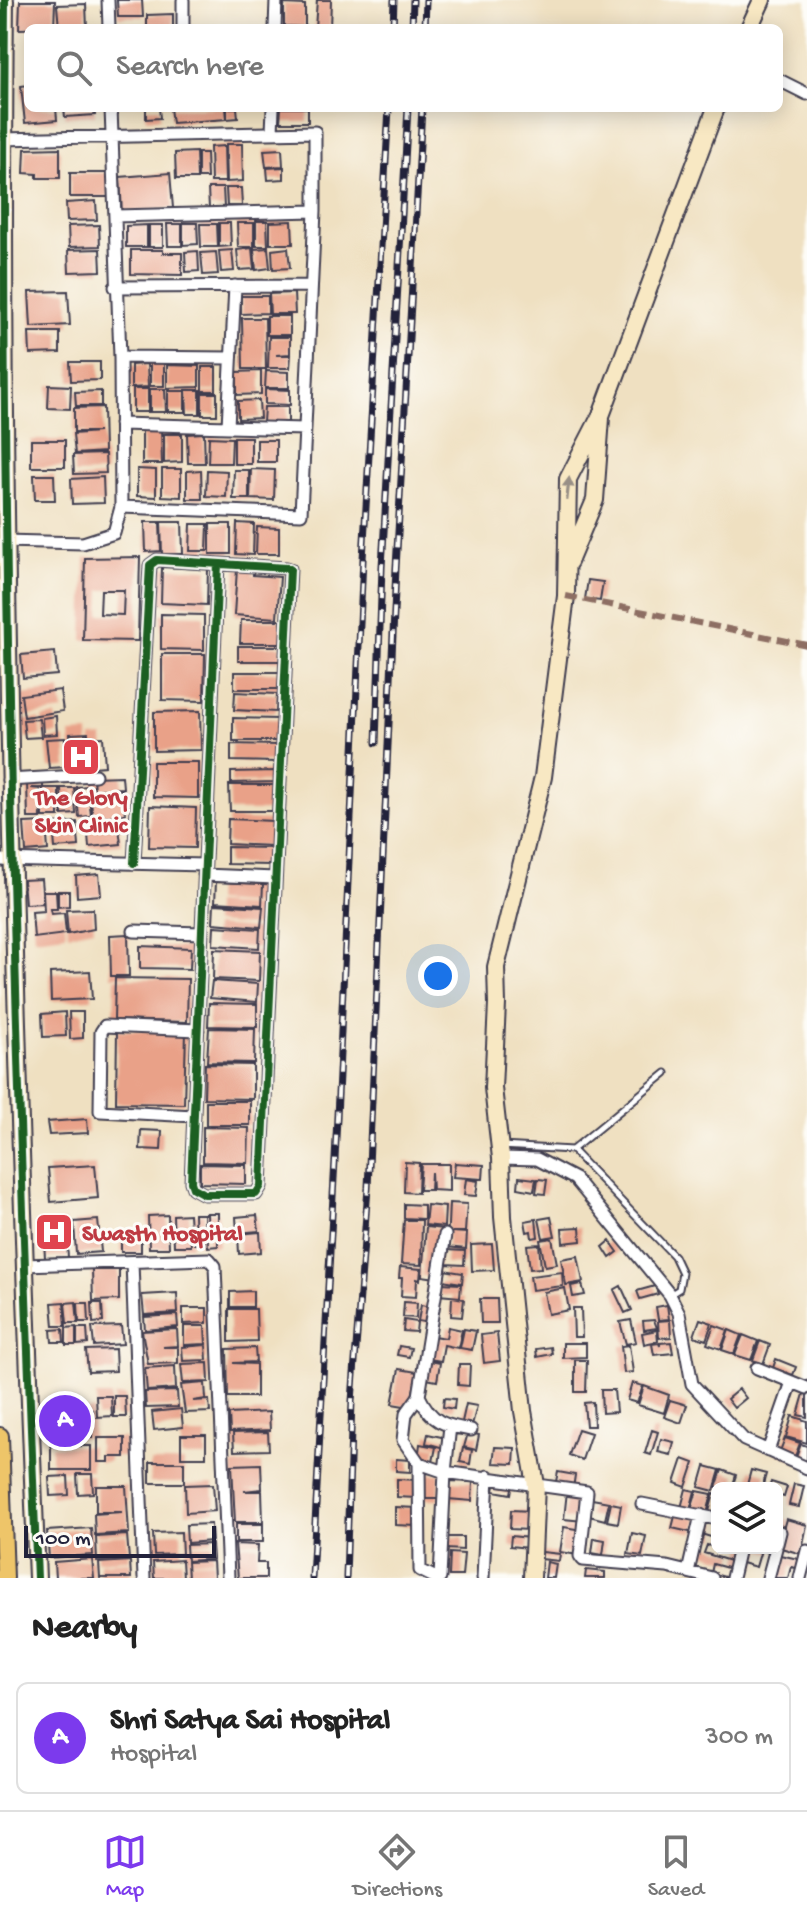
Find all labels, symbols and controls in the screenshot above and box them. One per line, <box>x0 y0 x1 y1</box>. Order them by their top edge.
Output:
search box <box>24 24 783 112</box>
icon: search <box>52 46 96 90</box>
text: Search here <box>116 51 264 86</box>
one-way arrow <box>561 476 574 501</box>
hospital icon: The Glory Skin Clinic <box>60 736 102 778</box>
place label: The Glory Skin Clinic <box>32 785 129 842</box>
your location <box>418 956 458 996</box>
hospital icon: Swasth Hospital <box>33 1211 75 1253</box>
place label: Swasth Hospital <box>82 1221 243 1250</box>
pin: A <box>39 1391 91 1451</box>
map controls <box>711 1482 783 1554</box>
button: layers <box>711 1482 783 1554</box>
scale bar <box>24 1522 216 1558</box>
text: 100 m <box>36 1527 91 1553</box>
text: Nearby <box>32 1610 137 1650</box>
text: Shri Satya Sai Hospital <box>110 1705 390 1740</box>
text: A <box>52 1723 68 1754</box>
text: 300 m <box>705 1723 773 1754</box>
text: Hospital <box>110 1740 197 1771</box>
tab: Map <box>103 1830 147 1904</box>
tab: Directions <box>353 1830 442 1904</box>
tab: Saved <box>648 1830 704 1904</box>

